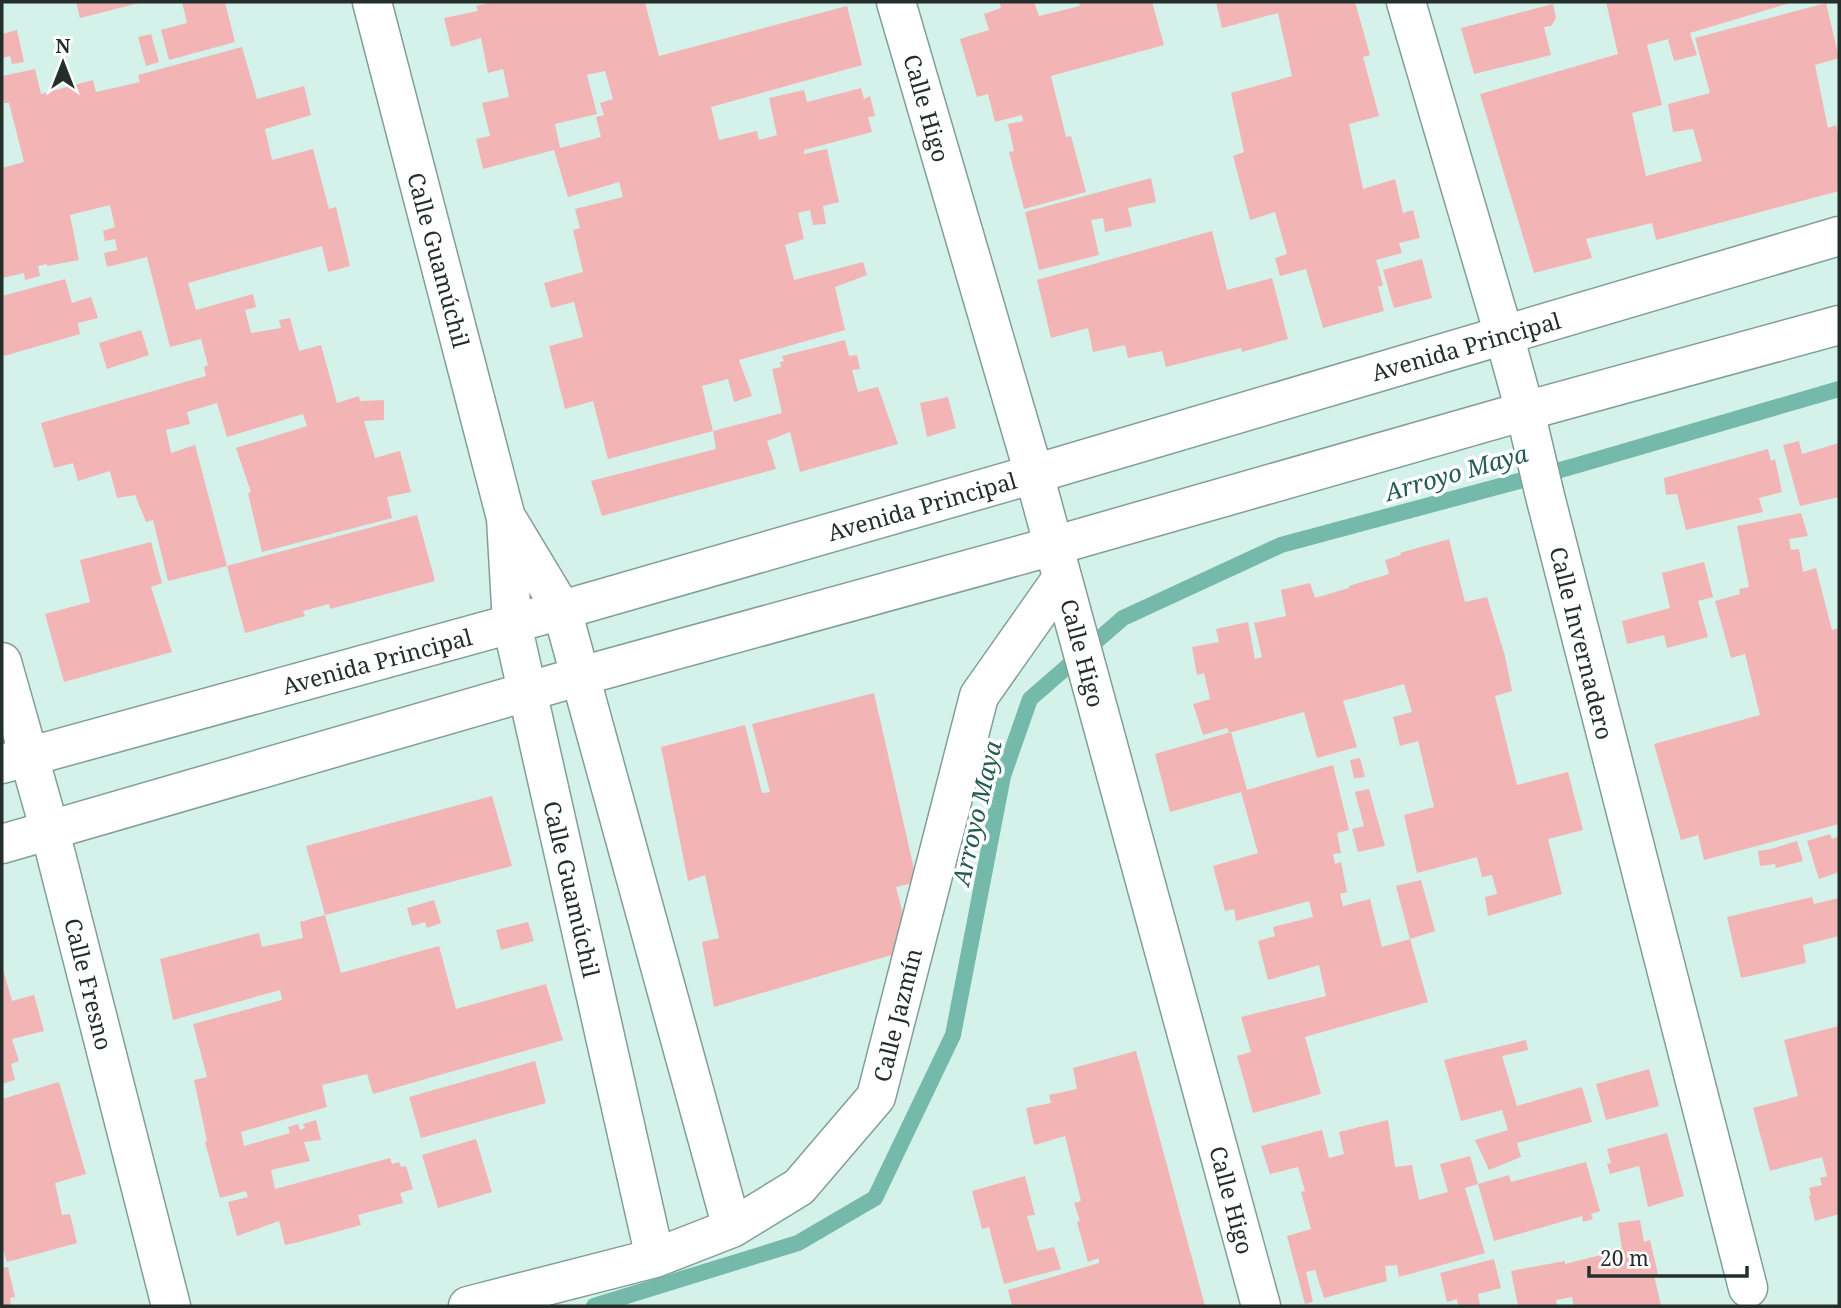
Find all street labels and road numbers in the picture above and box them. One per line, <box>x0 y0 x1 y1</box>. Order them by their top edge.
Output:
street label: Calle Higo <box>896 50 958 166</box>
street label: Calle Guamúchil <box>400 169 478 351</box>
street label: Avenida Principal <box>1368 304 1564 388</box>
street label: Avenida Principal <box>824 464 1020 548</box>
street label: Calle Invernadero <box>1543 543 1621 743</box>
street label: Calle Higo <box>1053 595 1113 711</box>
street label: Avenida Principal <box>278 620 476 702</box>
street label: Calle Guamúchil <box>536 798 608 980</box>
street label: Calle Fresno <box>57 915 121 1053</box>
street label: Calle Jazmín <box>865 945 929 1085</box>
street label: Calle Higo <box>1202 1142 1262 1258</box>

